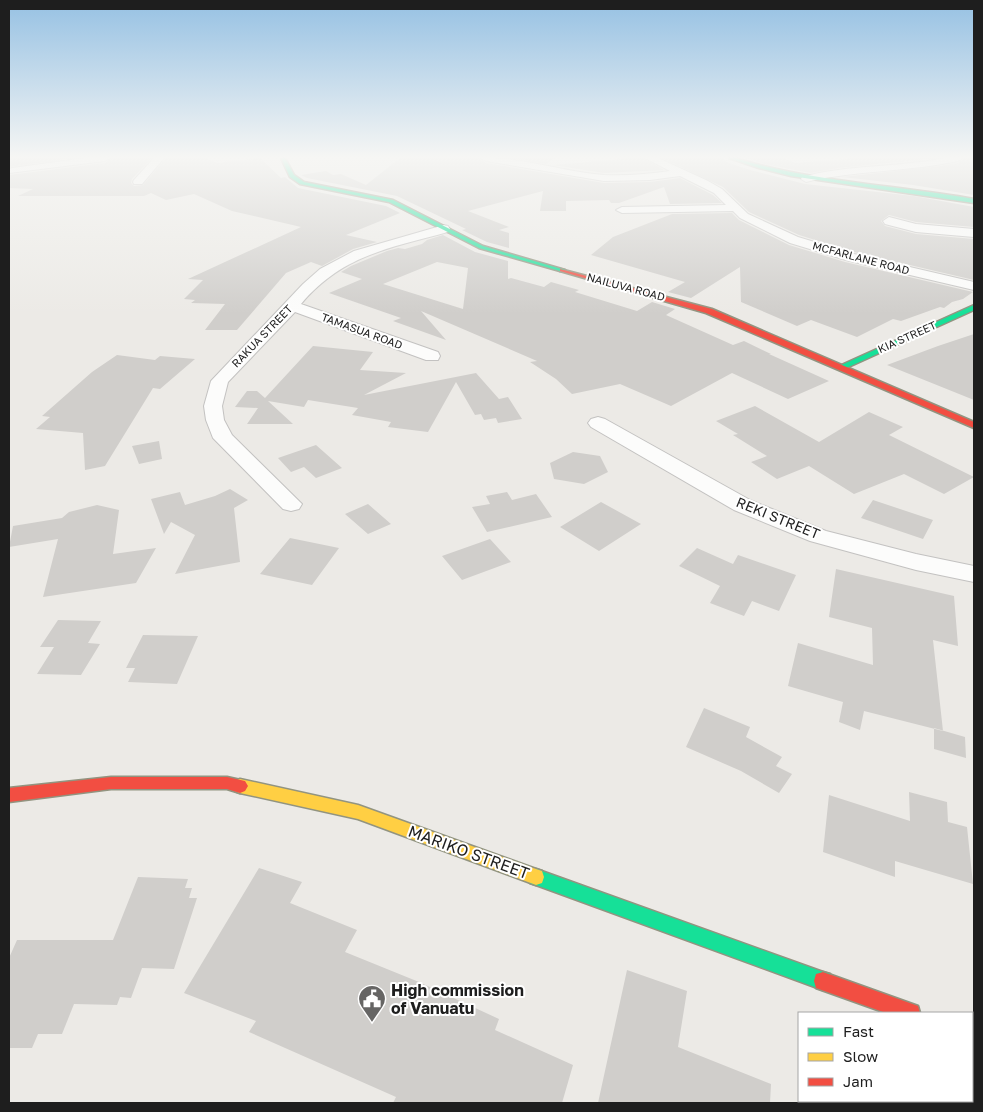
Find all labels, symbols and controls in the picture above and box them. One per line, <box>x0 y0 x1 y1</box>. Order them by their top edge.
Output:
street label: MCFARLANE ROAD <box>811 238 911 277</box>
street label: NAILUVA ROAD <box>586 270 667 303</box>
street label: RAKUA STREET <box>229 302 295 370</box>
street label: TAMASUA ROAD <box>320 310 405 351</box>
street label: KIA STREET <box>875 318 938 355</box>
street label: REKI STREET <box>734 493 823 542</box>
street label: MARIKO STREET <box>406 821 532 883</box>
place label: High commission of Vanuatu <box>391 980 524 1018</box>
public building icon: High commission of Vanuatu <box>357 984 387 1023</box>
legend <box>798 1012 973 1102</box>
text: Fast <box>843 1022 874 1040</box>
text: Slow <box>843 1047 878 1065</box>
text: Jam <box>843 1072 873 1090</box>

